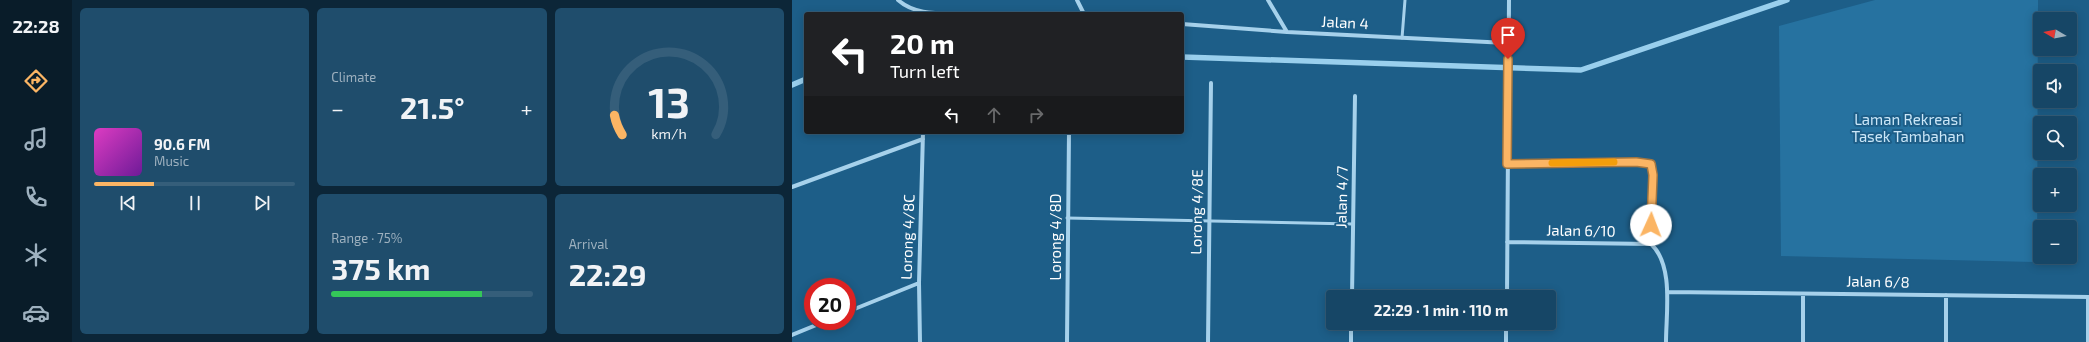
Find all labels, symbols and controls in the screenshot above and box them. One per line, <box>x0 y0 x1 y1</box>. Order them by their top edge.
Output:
street label: Jalan 4 <box>1321 12 1369 32</box>
north arrow <box>2033 12 2077 56</box>
map controls <box>2033 12 2077 264</box>
text: 22:28 <box>12 15 60 37</box>
pin <box>1491 18 1525 59</box>
icon: arrive <box>1497 24 1519 46</box>
text: 20 m <box>890 26 955 60</box>
icon: left <box>824 28 876 80</box>
text: Turn left <box>890 60 960 82</box>
button: sound <box>2033 64 2077 108</box>
icon: directions <box>22 67 50 95</box>
text: Climate <box>331 69 376 85</box>
text: 13 <box>649 76 690 126</box>
text: 21.5° <box>400 89 465 125</box>
text: − <box>331 95 344 121</box>
text: + <box>521 95 533 121</box>
icon: left <box>941 104 963 126</box>
icon: ahead <box>983 104 1005 126</box>
icon: right <box>1025 104 1047 126</box>
park label: Laman Rekreasi Tasek Tambahan <box>1852 110 1964 145</box>
button: search <box>2033 116 2077 160</box>
text: km/h <box>652 124 687 141</box>
icon: music <box>22 125 50 153</box>
text: 90.6 FM <box>154 135 210 153</box>
text: Music <box>154 153 189 169</box>
street label: Jalan 4/7 <box>1331 165 1351 229</box>
button: + <box>2033 168 2077 212</box>
street label: Lorong 4/8E <box>1186 169 1206 255</box>
icon: phone <box>22 183 50 211</box>
icon: previous <box>117 192 139 214</box>
icon: pause <box>184 192 206 214</box>
icon: next <box>251 192 273 214</box>
street label: Lorong 4/8C <box>897 193 918 280</box>
street label: Lorong 4/8D <box>1046 193 1064 281</box>
position arrow <box>1630 204 1672 246</box>
street label: Jalan 6/10 <box>1546 220 1616 240</box>
button: − <box>2033 220 2077 264</box>
text: Range · 75% <box>331 230 402 246</box>
text: Arrival <box>569 236 608 252</box>
icon: climate <box>22 241 50 269</box>
text: 375 km <box>331 250 430 286</box>
text: 22:29 <box>569 256 646 292</box>
street label: Jalan 6/8 <box>1846 271 1910 291</box>
speed limit sign: 20 <box>804 278 856 330</box>
icon: car <box>22 299 50 327</box>
text: 22:29 · 1 min · 110 m <box>1374 301 1508 319</box>

